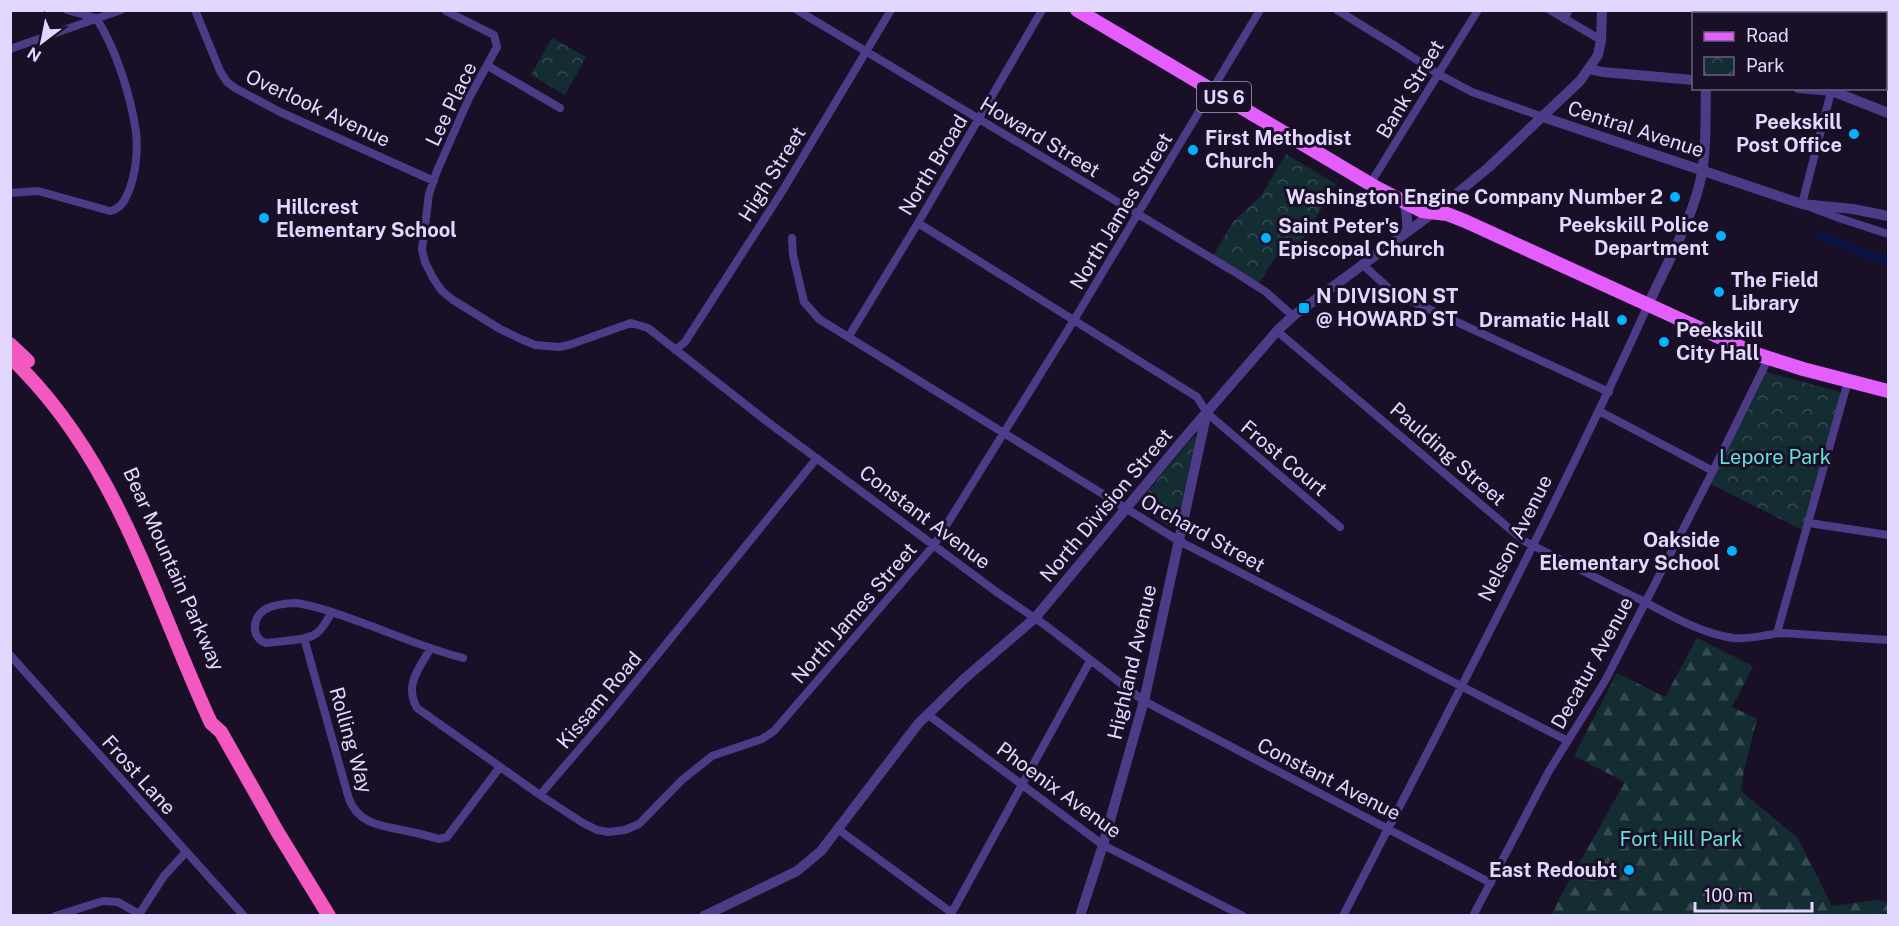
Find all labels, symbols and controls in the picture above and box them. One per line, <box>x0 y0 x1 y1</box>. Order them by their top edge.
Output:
north arrow <box>12 12 72 72</box>
legend <box>1692 12 1887 90</box>
text: Road <box>1746 25 1789 46</box>
street label: Bank Street <box>1371 35 1449 143</box>
text: N <box>24 43 45 66</box>
text: Park <box>1746 55 1784 76</box>
street label: Lee Place <box>420 58 482 150</box>
street label: Overlook Avenue <box>242 64 394 152</box>
road number: US 6 <box>1197 82 1251 112</box>
street label: Howard Street <box>976 92 1104 182</box>
street label: Central Avenue <box>1565 96 1707 162</box>
street label: North Broad <box>894 110 972 220</box>
place label: Peekskill Post Office <box>1736 110 1842 157</box>
street label: High Street <box>733 122 811 226</box>
place label: First Methodist Church <box>1205 126 1352 173</box>
marker: Peekskill Post Office <box>1847 127 1861 141</box>
street label: North James Street <box>1065 128 1177 294</box>
marker: First Methodist Church <box>1186 143 1200 157</box>
place label: Washington Engine Company Number 2 <box>1286 185 1663 209</box>
marker: Washington Engine Company Number 2 <box>1668 190 1682 204</box>
place label: Hillcrest Elementary School <box>276 195 457 242</box>
marker: Hillcrest Elementary School <box>257 211 271 225</box>
place label: Peekskill Police Department <box>1559 213 1709 260</box>
place label: Saint Peter's Episcopal Church <box>1278 214 1445 261</box>
marker: Peekskill Police Department <box>1714 229 1728 243</box>
marker: Saint Peter's Episcopal Church <box>1259 231 1273 245</box>
place label: The Field Library <box>1731 268 1818 315</box>
place label: N DIVISION ST @ HOWARD ST <box>1316 284 1458 331</box>
marker: The Field Library <box>1712 285 1726 299</box>
marker: N DIVISION ST @ HOWARD ST <box>1297 301 1311 315</box>
place label: Dramatic Hall <box>1479 308 1610 332</box>
marker: Dramatic Hall <box>1615 313 1629 327</box>
place label: Peekskill City Hall <box>1676 318 1763 365</box>
marker: Peekskill City Hall <box>1657 335 1671 349</box>
street label: Paulding Street <box>1385 397 1511 511</box>
street label: Frost Court <box>1236 415 1332 501</box>
street label: North Division Street <box>1035 423 1177 587</box>
park label: Lepore Park <box>1719 445 1831 469</box>
street label: Constant Avenue <box>855 460 995 574</box>
street label: Bear Mountain Parkway <box>118 464 230 675</box>
street label: Nelson Avenue <box>1473 471 1557 605</box>
street label: Orchard Street <box>1137 489 1269 577</box>
place label: Oakside Elementary School <box>1539 528 1720 575</box>
street label: North James Street <box>786 538 922 688</box>
marker: Oakside Elementary School <box>1725 544 1739 558</box>
street label: Highland Avenue <box>1103 582 1161 742</box>
street label: Decatur Avenue <box>1546 593 1638 733</box>
street label: Kissam Road <box>551 647 647 753</box>
street label: Rolling Way <box>324 684 378 796</box>
street label: Frost Lane <box>97 730 181 820</box>
street label: Constant Avenue <box>1253 733 1405 825</box>
street label: Phoenix Avenue <box>992 737 1126 843</box>
park label: Fort Hill Park <box>1620 827 1742 851</box>
place label: East Redoubt <box>1489 858 1617 882</box>
marker: East Redoubt <box>1622 863 1636 877</box>
scale bar <box>1695 875 1812 913</box>
text: 100 m <box>1704 885 1753 906</box>

